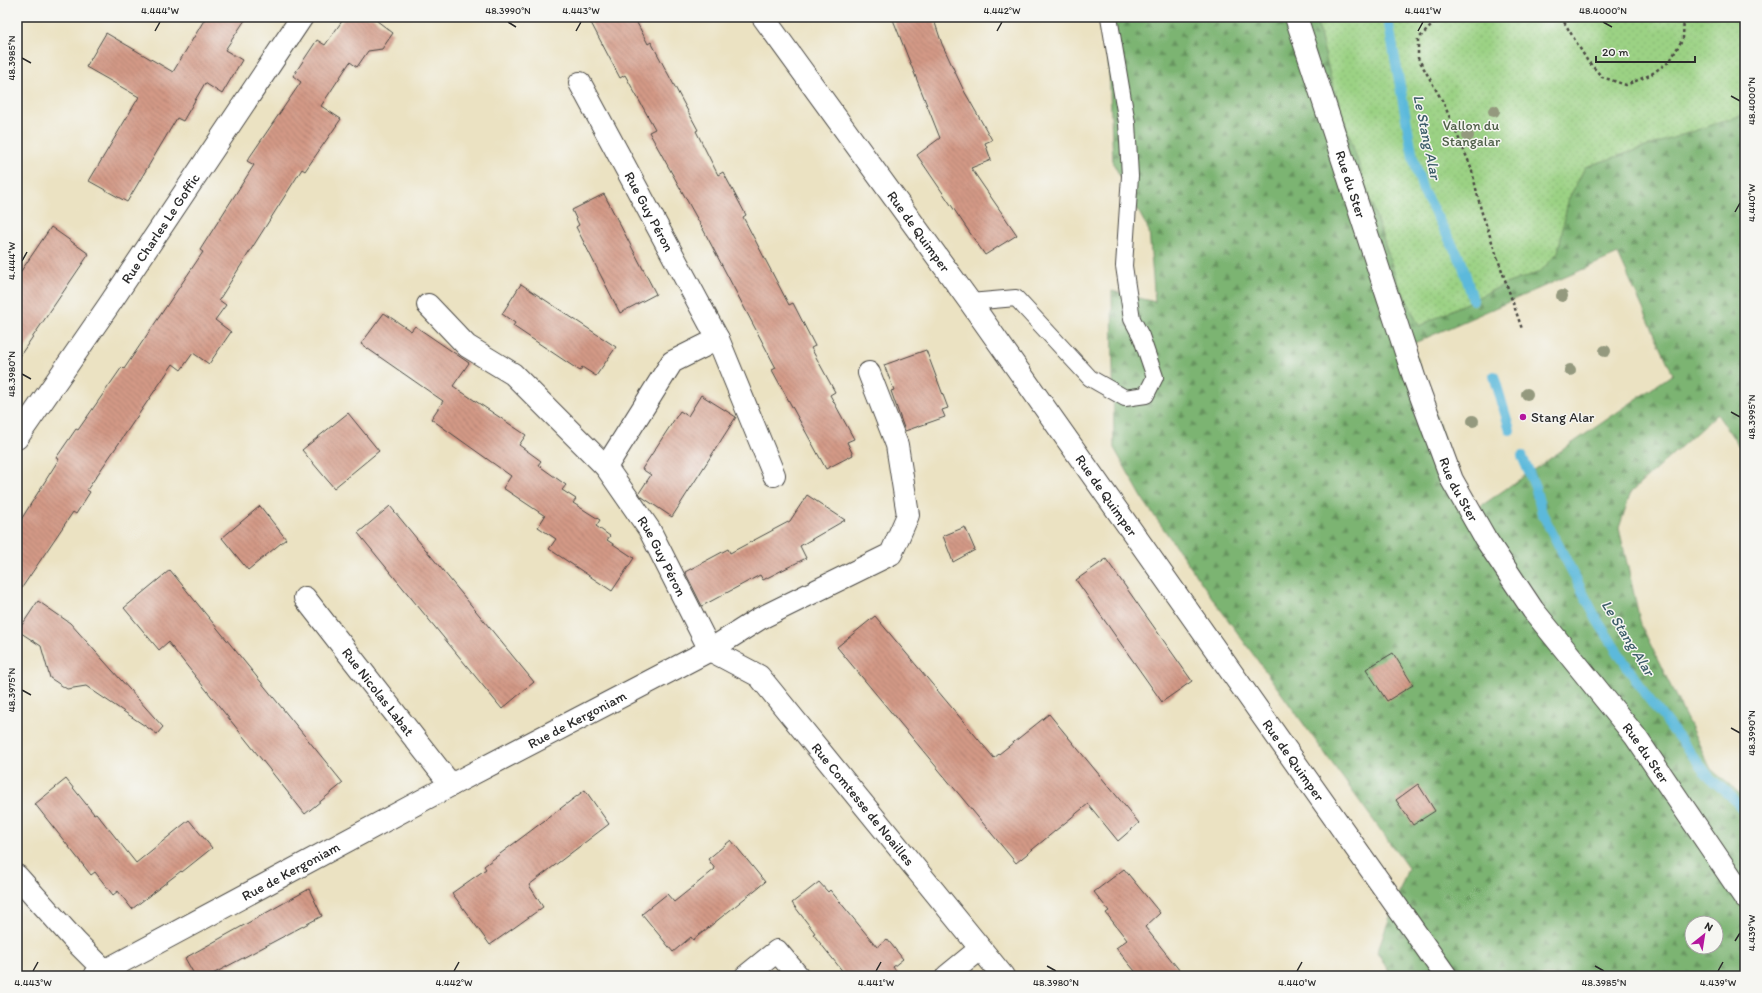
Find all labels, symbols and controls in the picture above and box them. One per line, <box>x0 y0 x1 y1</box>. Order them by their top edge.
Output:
text: 4.444°W <box>141 4 179 17</box>
text: 48.3990°N <box>485 4 531 17</box>
text: 4.443°W <box>562 4 600 17</box>
text: 4.442°W <box>983 4 1021 17</box>
text: 4.441°W <box>1405 4 1442 17</box>
text: 48.4000°N <box>1579 4 1627 17</box>
text: 48.3985°N <box>5 35 18 81</box>
scale bar <box>1596 38 1695 64</box>
text: 20 m <box>1602 45 1629 59</box>
text: 48.4000°N <box>1745 77 1758 125</box>
water label: Le Stang Alar <box>1409 93 1445 183</box>
park label: Vallon du Stangalar <box>1442 117 1501 150</box>
street label: Rue du Ster <box>1331 148 1369 221</box>
street label: Rue Guy Péron <box>620 169 677 255</box>
street label: Rue Charles Le Goffic <box>118 170 204 287</box>
text: 4.440°W <box>1745 183 1758 222</box>
street label: Rue de Quimper <box>883 188 954 276</box>
text: 4.444°W <box>5 242 18 280</box>
text: 48.3980°N <box>5 351 18 397</box>
text: 48.3995°N <box>1745 394 1758 439</box>
place label: Stang Alar <box>1531 409 1595 426</box>
marker: Stang Alar <box>1518 412 1528 422</box>
street label: Rue de Quimper <box>1071 451 1141 540</box>
street label: Rue du Ster <box>1435 455 1482 525</box>
street label: Rue Guy Péron <box>634 513 690 599</box>
water label: Le Stang Alar <box>1598 597 1660 681</box>
street label: Rue Nicolas Labat <box>338 645 418 740</box>
text: 48.3975°N <box>5 667 18 712</box>
street label: Rue de Kergoniam <box>525 687 630 753</box>
text: 48.3990°N <box>1745 710 1758 756</box>
street label: Rue de Quimper <box>1258 716 1328 805</box>
street label: Rue du Ster <box>1619 719 1673 787</box>
street label: Rue Comtesse de Noailles <box>808 739 918 869</box>
street label: Rue de Kergoniam <box>239 838 343 905</box>
text: 4.439°W <box>1745 914 1758 951</box>
north arrow <box>1684 915 1724 955</box>
text: N <box>1702 919 1715 934</box>
text: 4.443°W <box>14 976 52 989</box>
text: 4.442°W <box>435 976 473 989</box>
text: 4.441°W <box>858 976 895 989</box>
text: 48.3980°N <box>1033 976 1079 989</box>
text: 4.440°W <box>1278 976 1317 989</box>
text: 48.3985°N <box>1581 976 1627 989</box>
text: 4.439°W <box>1700 976 1737 989</box>

